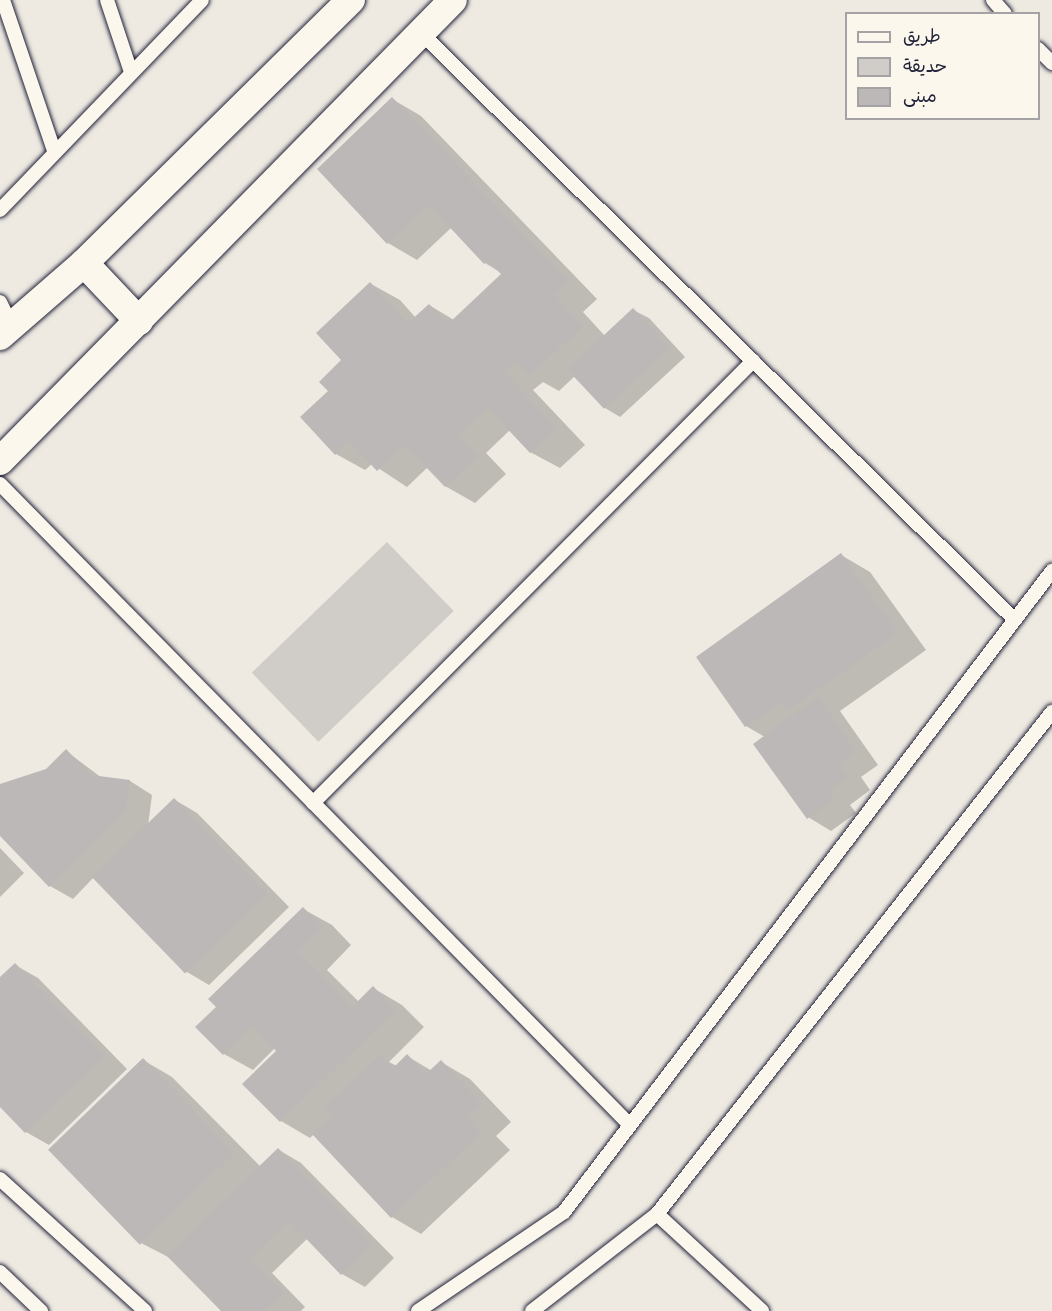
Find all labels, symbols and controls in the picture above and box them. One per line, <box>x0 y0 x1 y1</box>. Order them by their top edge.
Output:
legend <box>845 12 1040 120</box>
text: طريق <box>903 25 941 47</box>
text: حديقة <box>903 55 947 77</box>
text: مبنى <box>903 85 937 107</box>

